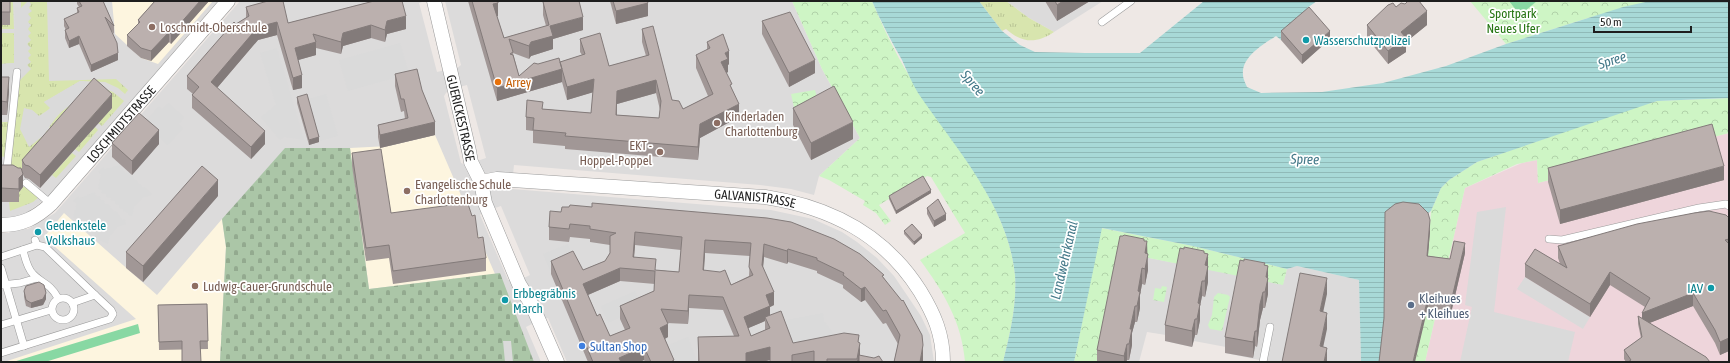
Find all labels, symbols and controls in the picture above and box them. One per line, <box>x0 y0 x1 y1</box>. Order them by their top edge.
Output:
park label: Sportpark Neues Ufer <box>1486 6 1540 36</box>
scale bar <box>1594 8 1691 34</box>
text: 50 m <box>1600 15 1622 29</box>
place label: Loschmidt-Oberschule <box>160 20 267 35</box>
marker: Loschmidt-Oberschule <box>147 22 157 32</box>
place label: Wasserschutzpolizei <box>1314 33 1411 48</box>
marker: Wasserschutzpolizei <box>1301 35 1311 45</box>
water label: Spree <box>1595 48 1628 72</box>
water label: Spree <box>957 66 988 99</box>
street label: GUERICKESTRASSE <box>443 73 478 163</box>
place label: Arrey <box>506 75 532 90</box>
marker: Arrey <box>493 77 503 87</box>
street label: LOSCHMIDTSTRASSE <box>84 83 159 166</box>
place label: Kinderladen Charlottenburg <box>725 109 798 139</box>
marker: Kinderladen Charlottenburg <box>712 118 722 128</box>
place label: EKT - Hoppel-Poppel <box>579 138 653 168</box>
marker: EKT - Hoppel-Poppel <box>655 147 665 157</box>
water label: Spree <box>1290 151 1319 167</box>
place label: Evangelische Schule Charlottenburg <box>415 177 511 207</box>
marker: Evangelische Schule Charlottenburg <box>402 186 412 196</box>
street label: GALVANISTRASSE <box>714 187 797 211</box>
place label: Gedenkstele Volkshaus <box>46 218 106 248</box>
water label: Landwehrkanal <box>1047 219 1081 301</box>
marker: Gedenkstele Volkshaus <box>33 227 43 237</box>
place label: Ludwig-Cauer-Grundschule <box>203 279 332 294</box>
marker: Ludwig-Cauer-Grundschule <box>190 281 200 291</box>
place label: IAV <box>1687 281 1704 296</box>
marker: IAV <box>1706 283 1716 293</box>
place label: Erbbegräbnis March <box>513 286 576 316</box>
place label: Kleihues + Kleihues <box>1419 291 1470 321</box>
marker: Erbbegräbnis March <box>500 295 510 305</box>
marker: Kleihues + Kleihues <box>1406 300 1416 310</box>
place label: Sultan Shop <box>590 339 647 354</box>
marker: Sultan Shop <box>577 341 587 351</box>

